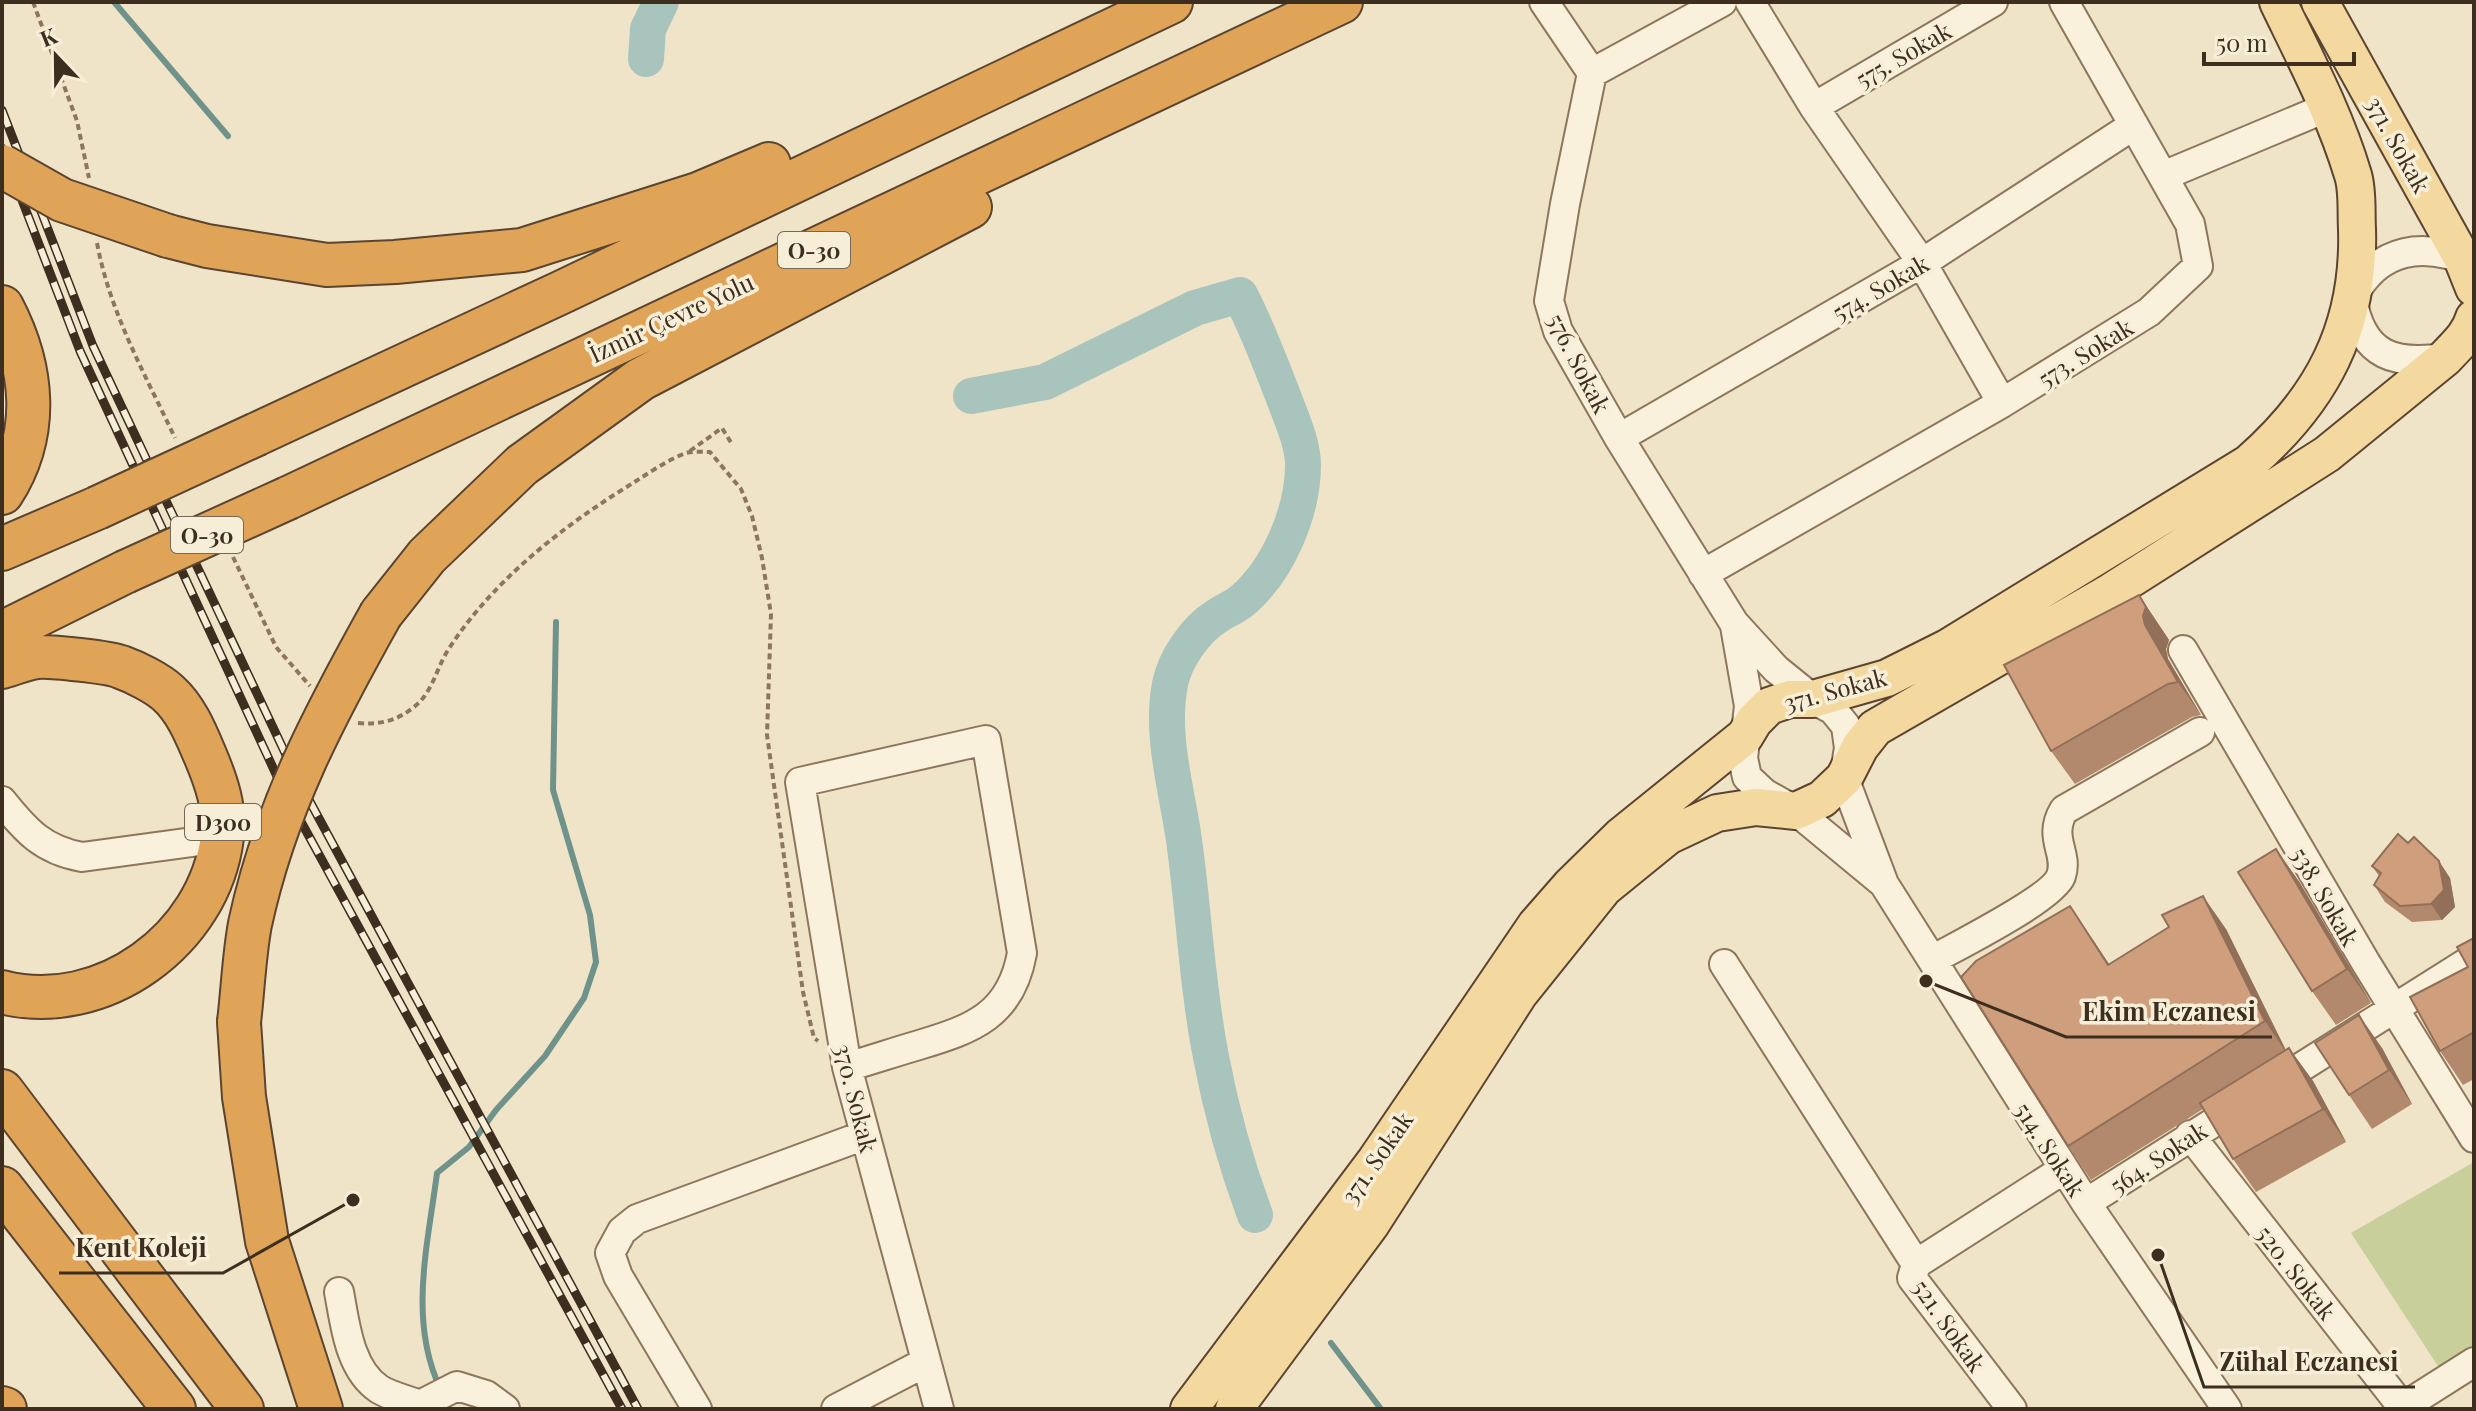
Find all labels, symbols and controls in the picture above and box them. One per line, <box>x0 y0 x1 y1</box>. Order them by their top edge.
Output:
street label: 575. Sokak <box>1849 13 1957 94</box>
north arrow <box>16 16 96 96</box>
scale bar <box>2204 16 2354 66</box>
text: K <box>35 20 61 53</box>
text: 50 m <box>2216 26 2268 58</box>
street label: 371. Sokak <box>2359 90 2439 199</box>
road number: O-30 <box>778 232 850 268</box>
street label: 574. Sokak <box>1826 246 1935 328</box>
street label: İzmir Çevre Yolu <box>583 265 759 369</box>
street label: 576. Sokak <box>1541 308 1619 419</box>
street label: 573. Sokak <box>2031 310 2139 394</box>
road number: O-30 <box>171 517 243 553</box>
street label: 371. Sokak <box>1780 660 1891 718</box>
road number: D300 <box>185 804 261 840</box>
street label: 538. Sokak <box>2285 841 2368 952</box>
callout: Ekim Eczanesi <box>2066 987 2272 1037</box>
text: Ekim Eczanesi <box>2082 993 2256 1028</box>
street label: 370. Sokak <box>828 1040 886 1156</box>
street label: 514. Sokak <box>2009 1096 2094 1203</box>
street label: 371. Sokak <box>1333 1104 1420 1209</box>
street label: 564. Sokak <box>2103 1113 2214 1200</box>
street label: 520. Sokak <box>2250 1218 2345 1327</box>
callout: Kent Koleji <box>59 1223 223 1273</box>
text: Kent Koleji <box>75 1229 207 1264</box>
street label: 521. Sokak <box>1906 1272 1994 1378</box>
callout: Zühal Eczanesi <box>2204 1337 2415 1387</box>
text: Zühal Eczanesi <box>2219 1343 2399 1378</box>

